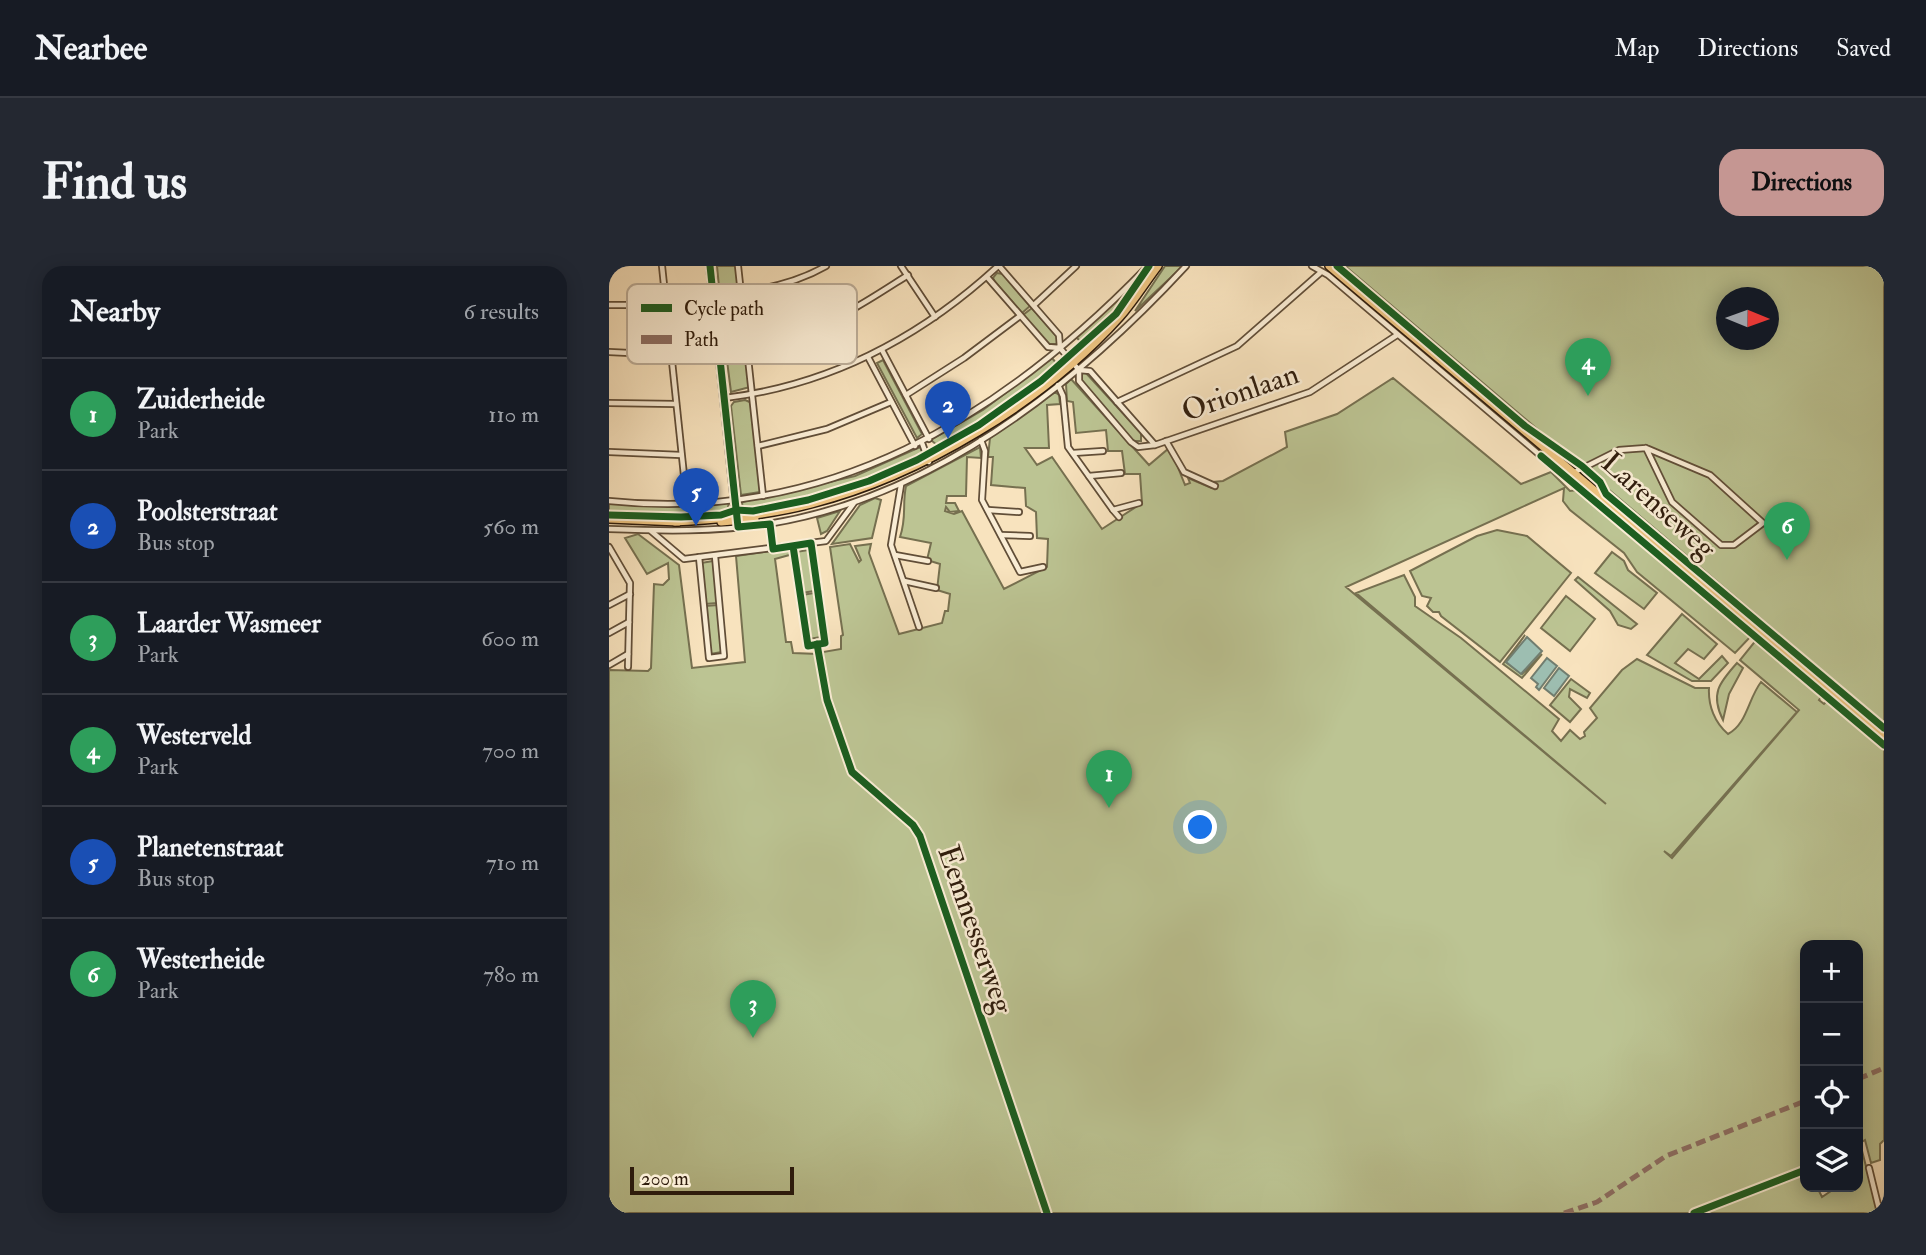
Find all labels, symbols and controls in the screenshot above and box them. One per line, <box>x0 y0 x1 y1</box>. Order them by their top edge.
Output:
text: Nearbee <box>35 28 147 69</box>
text: Map <box>1614 33 1659 64</box>
text: Directions <box>1697 33 1798 64</box>
text: Saved <box>1836 33 1891 64</box>
button: Directions <box>1719 149 1884 216</box>
text: Find us <box>42 152 187 213</box>
legend <box>627 284 857 364</box>
north arrow <box>1716 287 1779 350</box>
text: Nearby <box>70 293 160 330</box>
text: 6 results <box>464 297 539 326</box>
text: Cycle path <box>684 297 764 322</box>
text: Path <box>684 328 719 352</box>
pin: 4 <box>1565 338 1611 396</box>
street label: Orionlaan <box>1177 355 1303 430</box>
pin: 2 <box>925 381 971 439</box>
text: Zuiderheide <box>137 384 265 416</box>
text: 1 <box>89 400 97 429</box>
text: 110 m <box>488 400 539 429</box>
text: Park <box>137 416 179 445</box>
street label: Larenseweg <box>1594 444 1725 567</box>
pin: 5 <box>673 468 719 526</box>
text: Poolsterstraat <box>137 496 278 528</box>
pin: 6 <box>1764 502 1810 560</box>
text: 2 <box>87 512 99 541</box>
text: 560 m <box>483 512 539 541</box>
text: Bus stop <box>137 528 215 557</box>
text: Laarder Wasmeer <box>137 608 321 640</box>
text: 3 <box>89 624 97 653</box>
text: 600 m <box>481 624 539 653</box>
text: Park <box>137 640 179 669</box>
text: Westerveld <box>137 720 251 752</box>
text: 4 <box>87 736 99 765</box>
text: 700 m <box>482 736 539 765</box>
pin: 1 <box>1086 750 1132 808</box>
text: Park <box>137 752 179 781</box>
your location <box>1183 810 1217 844</box>
text: Planetenstraat <box>137 832 283 864</box>
street label: Eemnesserweg <box>929 840 1022 1019</box>
text: 5 <box>88 848 98 877</box>
text: 710 m <box>486 848 539 877</box>
text: Bus stop <box>137 864 215 893</box>
map controls <box>1800 940 1863 1192</box>
button: + <box>1800 940 1863 1003</box>
text: Westerheide <box>137 944 265 976</box>
text: 6 <box>87 960 99 989</box>
text: 780 m <box>483 960 539 989</box>
text: Park <box>137 976 179 1005</box>
pin: 3 <box>730 980 776 1038</box>
button: − <box>1800 1003 1863 1066</box>
button: locate <box>1800 1066 1863 1129</box>
button: layers <box>1800 1129 1863 1192</box>
scale bar <box>630 1164 795 1196</box>
text: 200 m <box>641 1167 689 1191</box>

